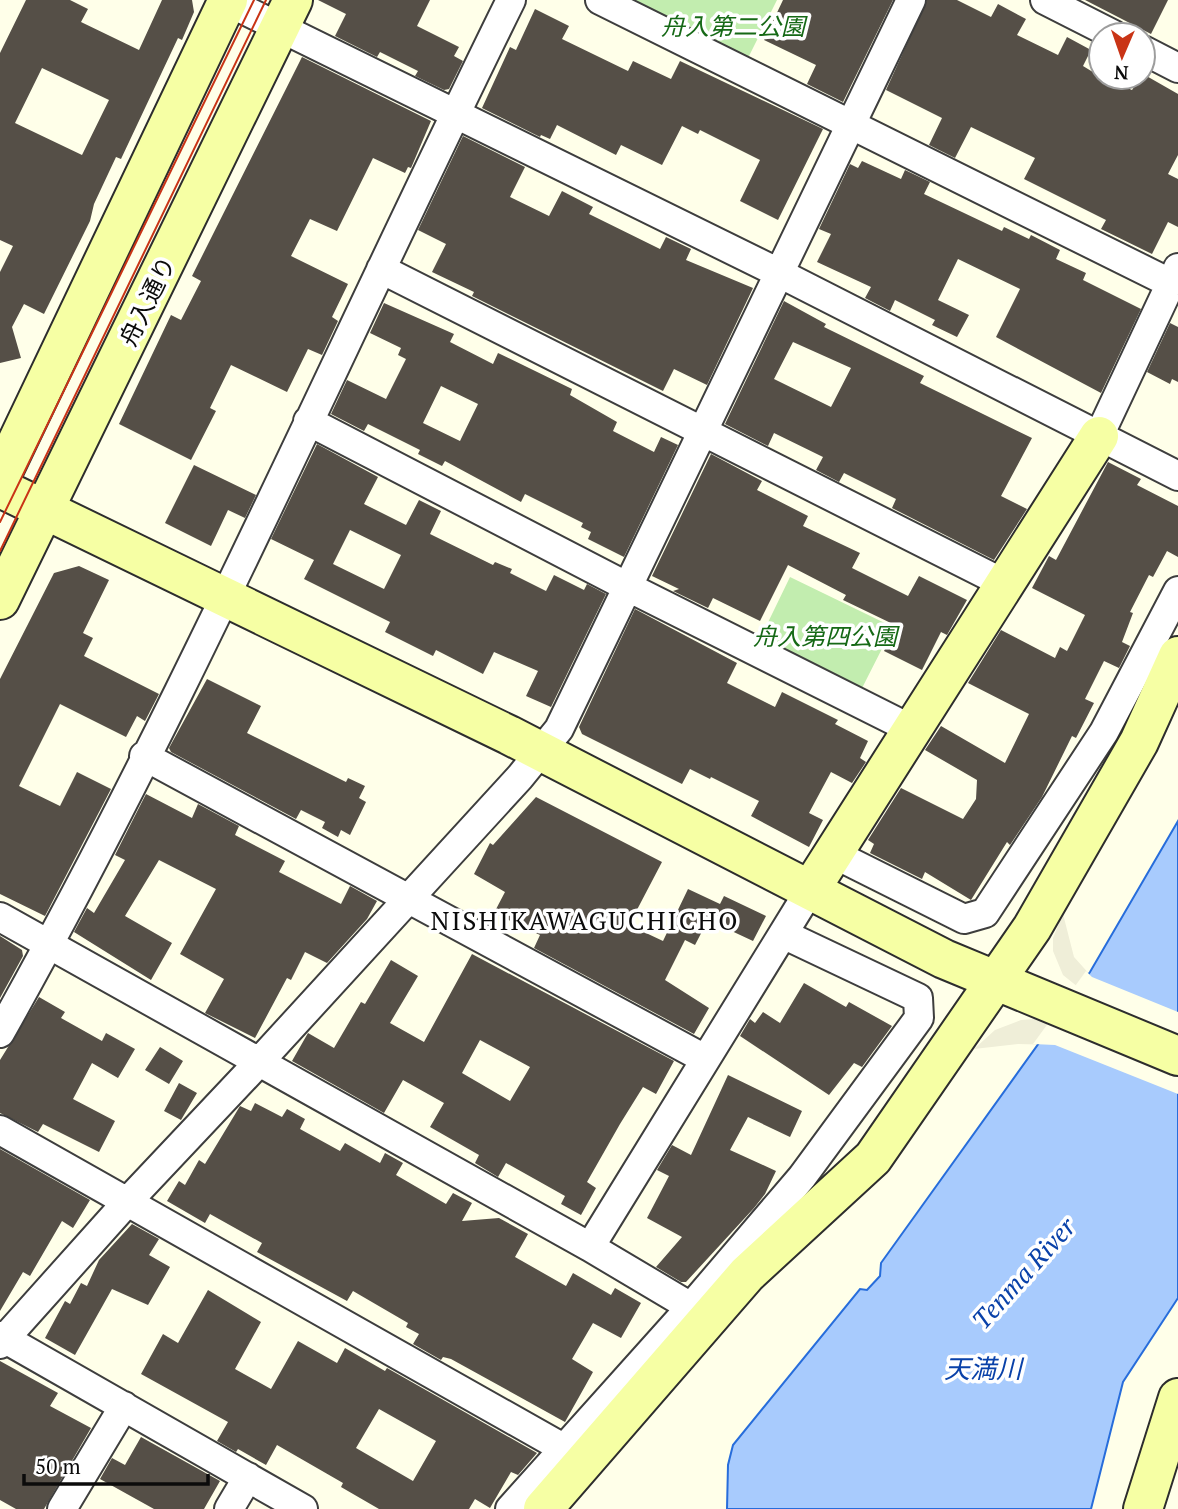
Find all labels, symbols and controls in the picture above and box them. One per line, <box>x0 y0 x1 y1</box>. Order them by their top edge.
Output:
park label: 舟入第二公園 <box>661 10 808 42</box>
north arrow <box>1087 21 1157 91</box>
text: N <box>1113 61 1129 86</box>
street label: 舟入通り <box>112 251 182 351</box>
park label: 舟入第四公園 <box>753 620 900 652</box>
district label: NISHIKAWAGUCHICHO <box>430 903 740 937</box>
water label: Tenma River <box>964 1209 1083 1336</box>
water label: 天満川 <box>944 1351 1025 1385</box>
scale bar <box>24 1442 208 1486</box>
text: 50 m <box>35 1452 81 1480</box>

